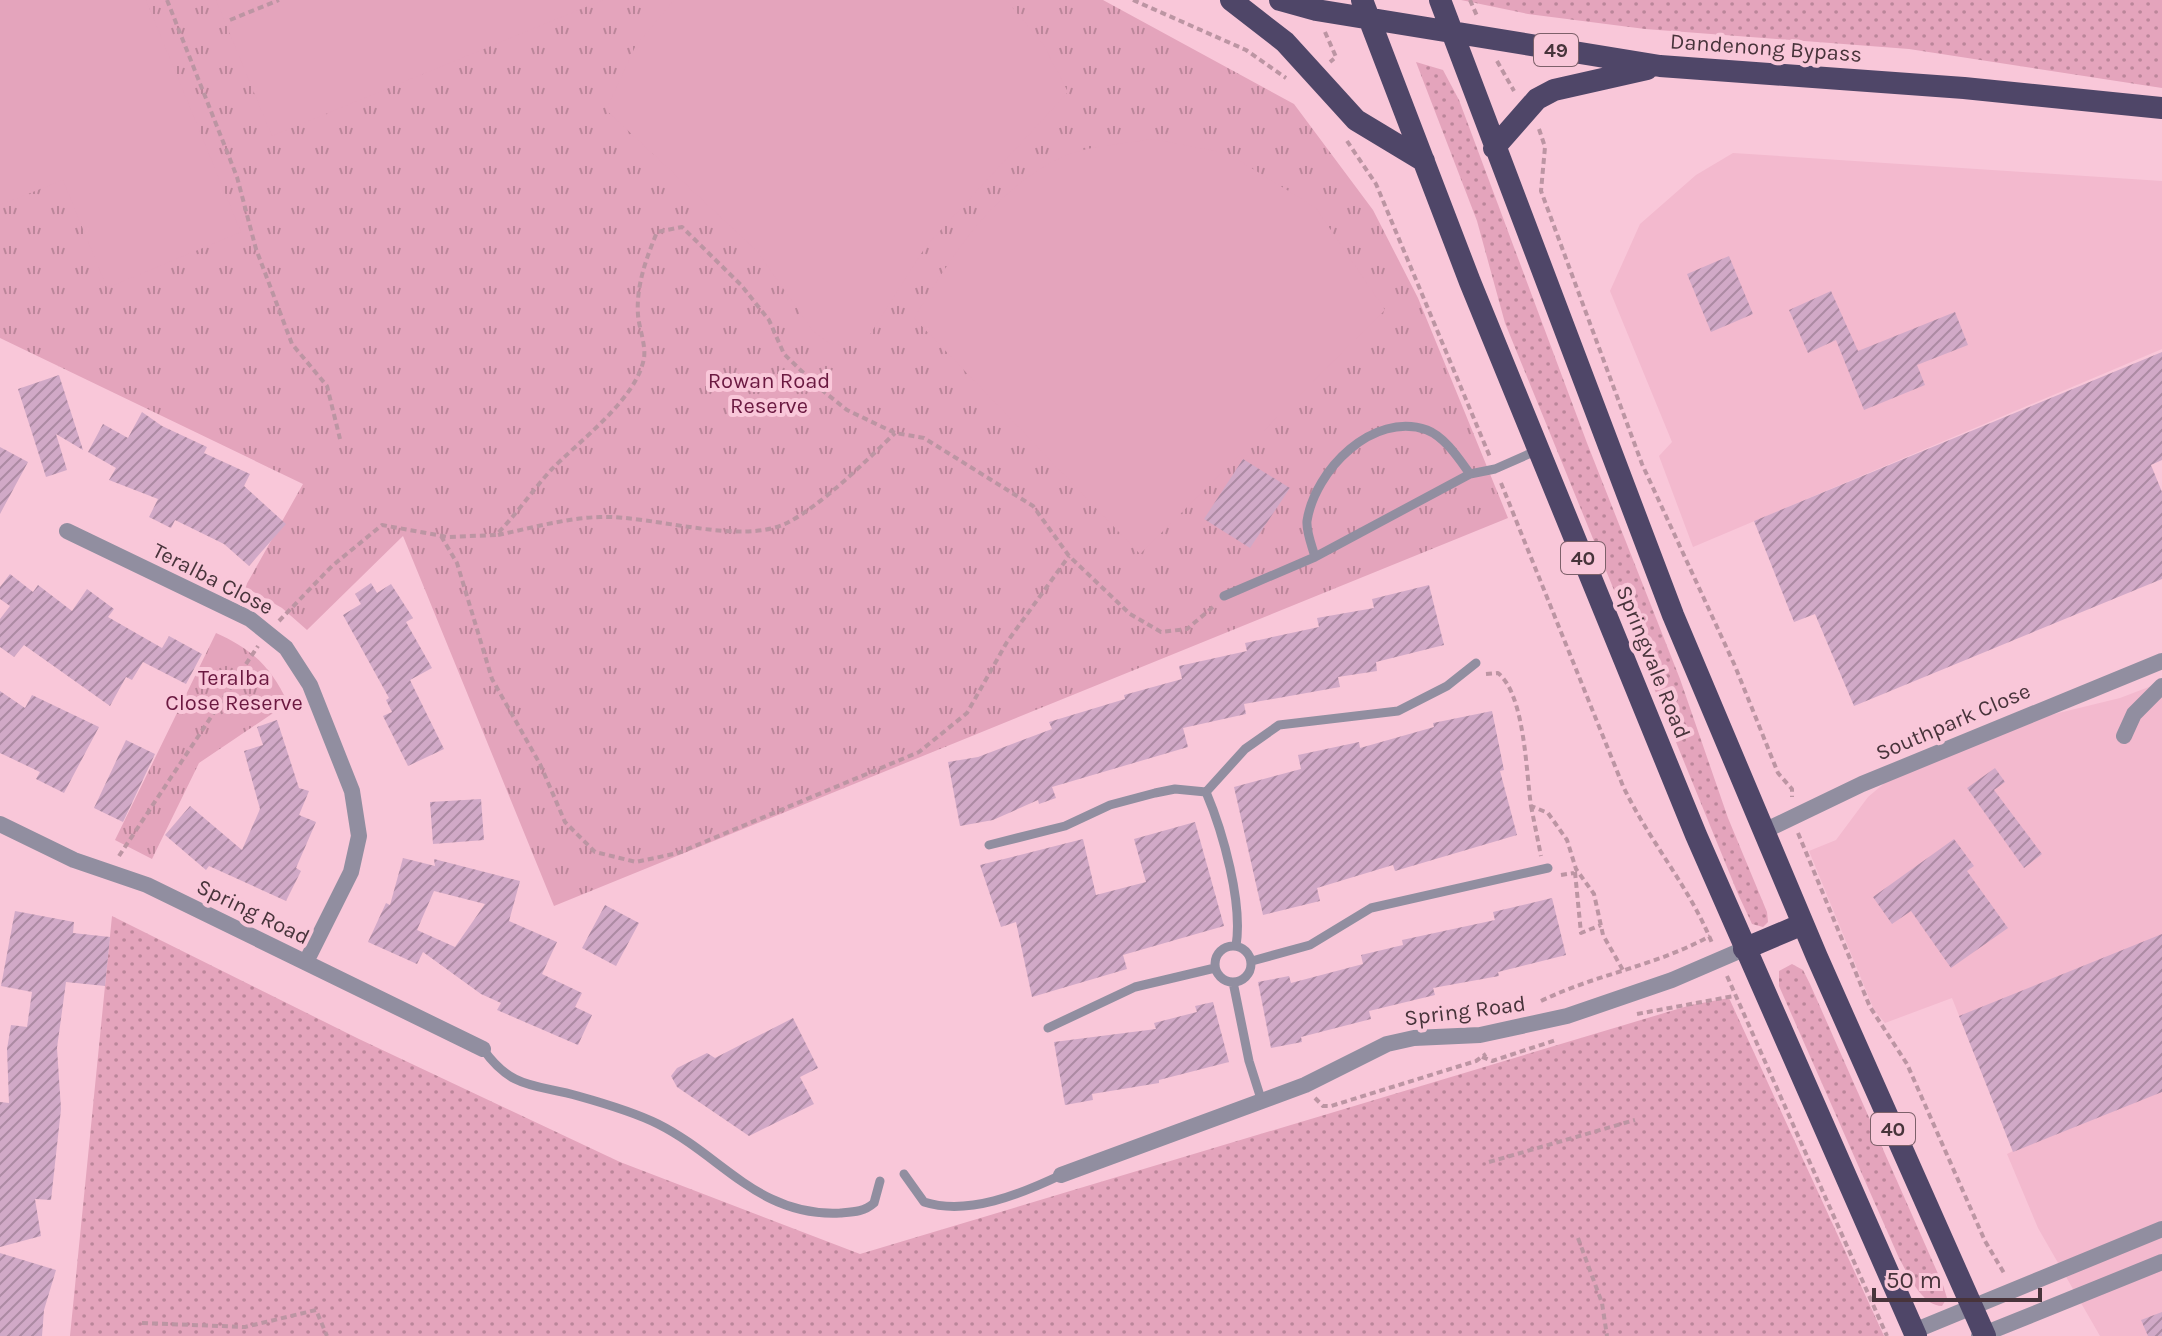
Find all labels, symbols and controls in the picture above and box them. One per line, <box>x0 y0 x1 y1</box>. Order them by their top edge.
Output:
street label: Dandenong Bypass <box>1669 28 1863 68</box>
road number: 49 <box>1534 34 1578 66</box>
park label: Rowan Road Reserve <box>708 368 830 419</box>
street label: Teralba Close <box>148 538 278 620</box>
road number: 40 <box>1561 542 1605 574</box>
street label: Springvale Road <box>1610 582 1696 742</box>
park label: Teralba Close Reserve <box>165 665 303 716</box>
street label: Southpark Close <box>1872 678 2034 766</box>
street label: Spring Road <box>192 874 314 950</box>
street label: Spring Road <box>1403 991 1527 1031</box>
road number: 40 <box>1871 1113 1915 1145</box>
scale bar <box>1874 1252 2040 1302</box>
text: 50 m <box>1886 1266 1942 1294</box>

